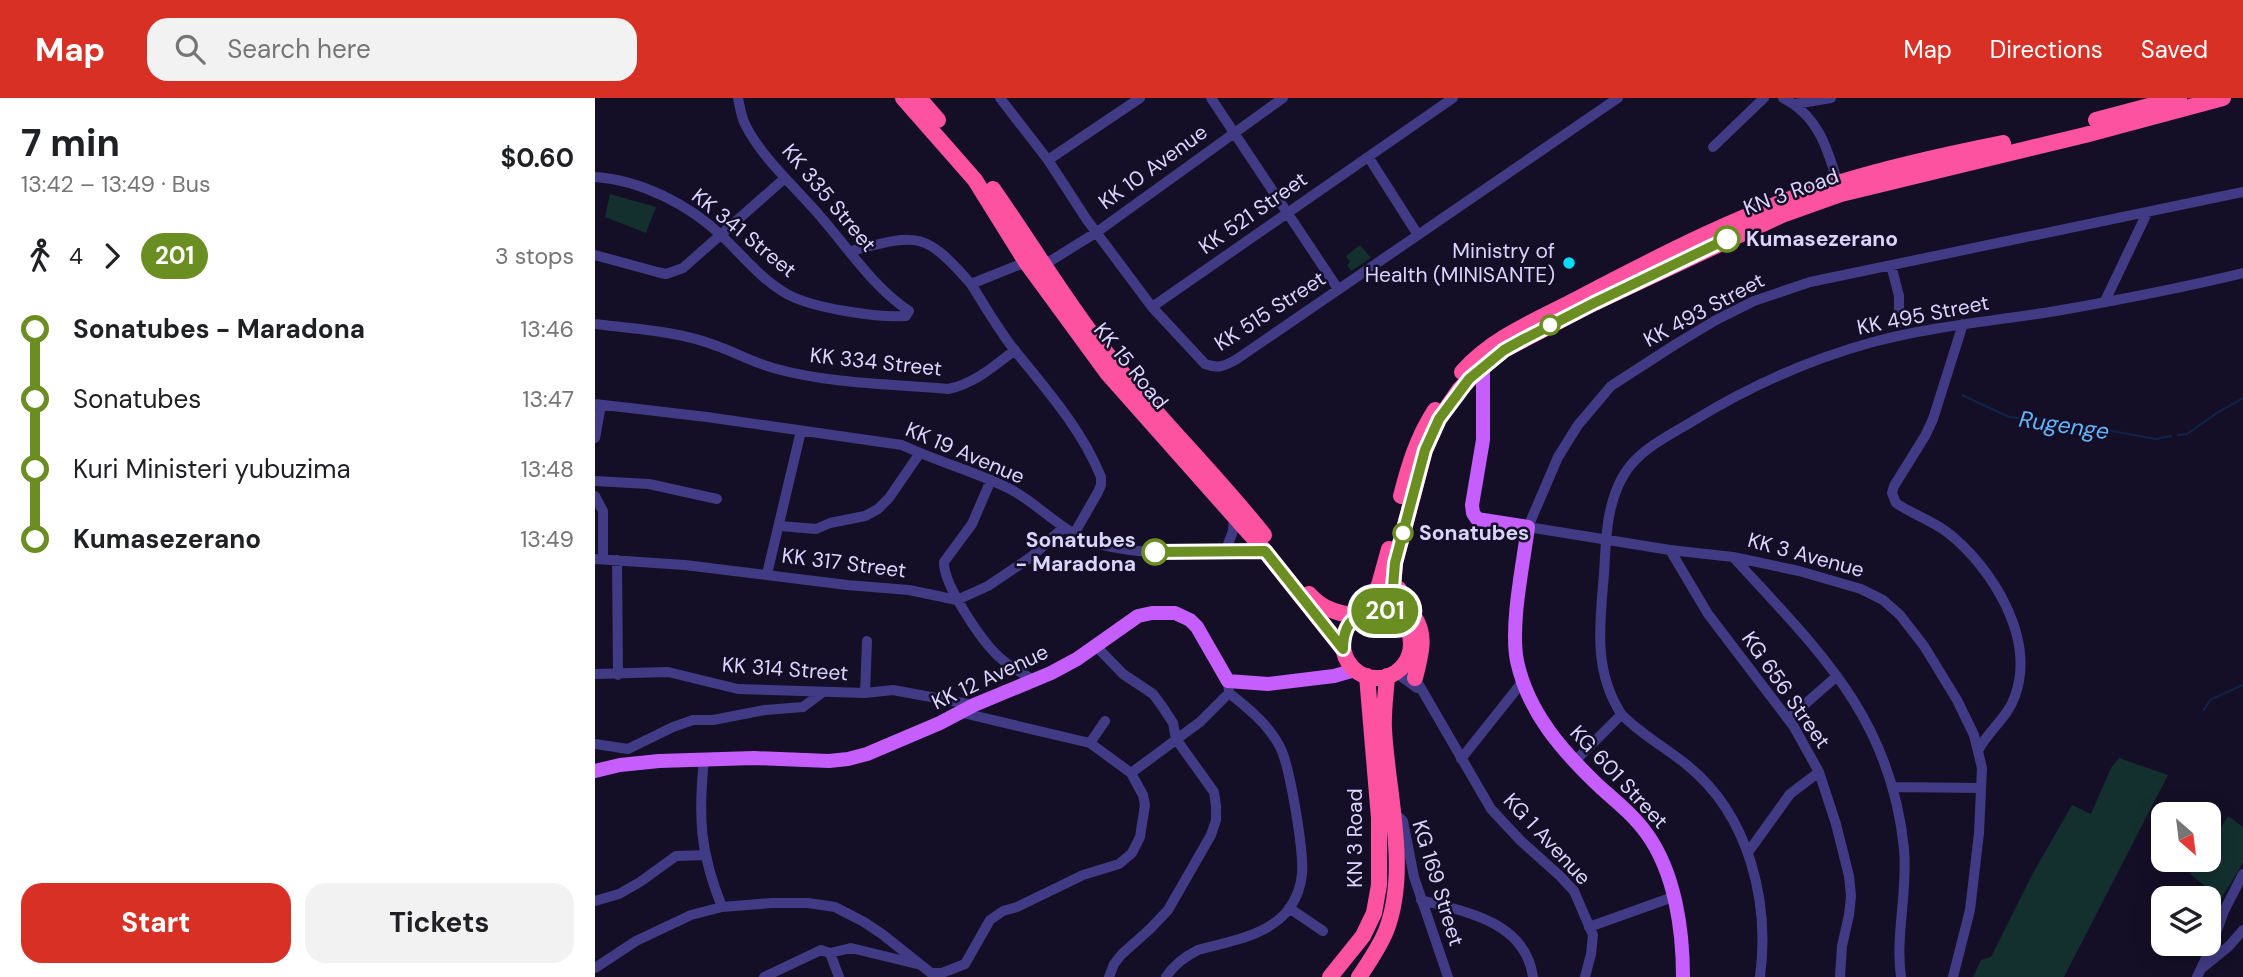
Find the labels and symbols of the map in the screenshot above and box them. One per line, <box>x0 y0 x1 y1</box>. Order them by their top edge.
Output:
street label: KK 10 Avenue <box>1093 118 1213 216</box>
street label: KK 335 Street <box>776 138 882 258</box>
street label: KN 3 Road <box>1740 162 1842 222</box>
street label: KK 521 Street <box>1193 165 1313 261</box>
street label: KK 341 Street <box>686 182 802 284</box>
place label: Kumasezerano <box>1746 225 1898 253</box>
marker: Kumasezerano <box>1714 226 1740 252</box>
place label: Ministry of Health (MINISANTE) <box>1365 237 1555 289</box>
marker: Ministry of Health (MINISANTE) <box>1561 255 1577 271</box>
street label: KK 515 Street <box>1209 265 1331 357</box>
street label: KK 493 Street <box>1639 266 1769 354</box>
street label: KK 495 Street <box>1855 288 1991 342</box>
unlabelled marker <box>1540 315 1560 335</box>
street label: KK 15 Road <box>1087 317 1175 415</box>
street label: KK 334 Street <box>809 341 943 383</box>
water label: Rugenge <box>2017 404 2111 446</box>
street label: KK 19 Avenue <box>901 415 1029 491</box>
place label: Sonatubes <box>1419 519 1529 547</box>
marker: Sonatubes <box>1393 523 1413 543</box>
place label: Sonatubes - Maradona <box>1015 526 1136 578</box>
street label: KK 3 Avenue <box>1745 526 1867 584</box>
marker: Sonatubes - Maradona <box>1142 539 1168 565</box>
street label: KK 317 Street <box>780 541 908 585</box>
line badge: 201 <box>1345 588 1425 634</box>
street label: KG 656 Street <box>1735 626 1837 754</box>
street label: KK 12 Avenue <box>927 638 1053 716</box>
street label: KK 314 Street <box>721 651 849 687</box>
street label: KG 601 Street <box>1564 719 1674 835</box>
street label: KG 1 Avenue <box>1497 787 1597 891</box>
street label: KN 3 Road <box>1341 788 1369 888</box>
north arrow <box>2151 802 2221 872</box>
street label: KG 169 Street <box>1406 817 1470 949</box>

